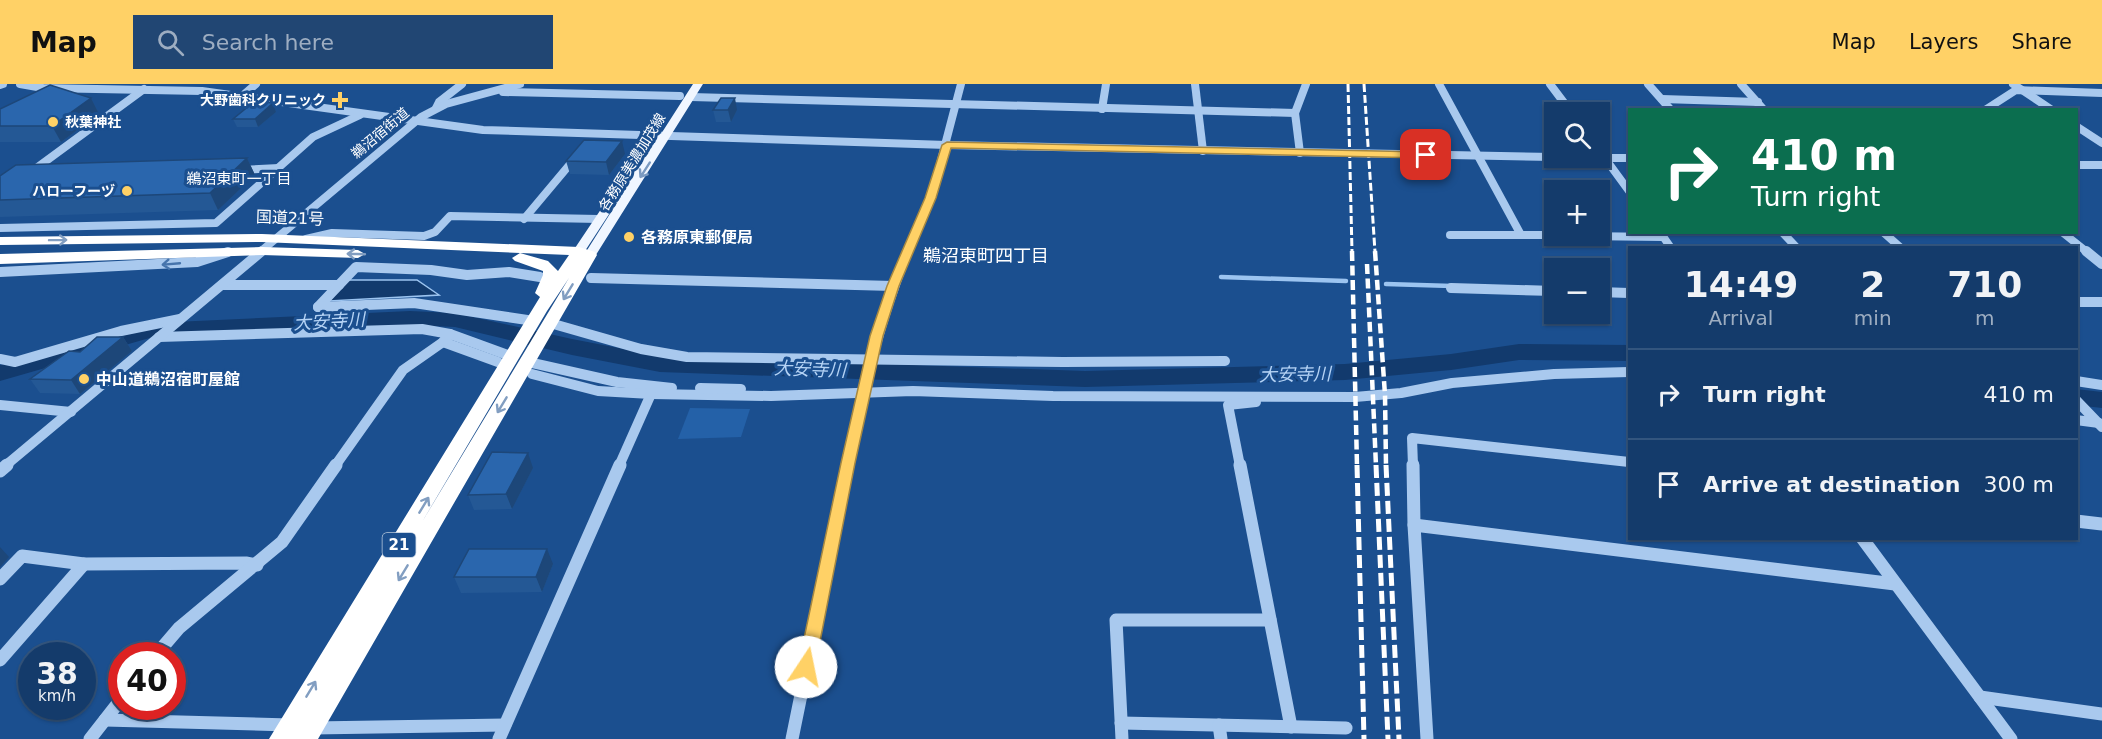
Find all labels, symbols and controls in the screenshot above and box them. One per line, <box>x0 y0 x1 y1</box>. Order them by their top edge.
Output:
search box <box>133 15 553 69</box>
text: Map <box>30 26 97 59</box>
icon: search <box>154 26 187 59</box>
text: Search here <box>202 30 334 55</box>
text: Map <box>1832 30 1876 54</box>
text: Layers <box>1909 30 1978 54</box>
text: Share <box>2011 30 2072 54</box>
marker: 大野歯科クリニック <box>331 91 349 109</box>
place label: 大野歯科クリニック <box>200 92 326 108</box>
map controls <box>1544 102 1610 324</box>
button: search <box>1544 102 1610 168</box>
street label: 鵜沼宿街道 <box>348 104 412 162</box>
street label: 各務原美濃加茂線 <box>596 110 668 214</box>
place label: 秋葉神社 <box>65 114 121 130</box>
marker: 秋葉神社 <box>46 115 60 129</box>
pin <box>1400 129 1451 180</box>
text: 410 m <box>1751 131 1897 180</box>
icon: right <box>1652 132 1730 210</box>
icon: arrive <box>1409 138 1442 171</box>
one-way arrow <box>639 161 651 178</box>
district label: 鵜沼東町一丁目 <box>186 170 292 188</box>
button: + <box>1544 180 1610 246</box>
text: Turn right <box>1751 181 1880 212</box>
place label: ハローフーヅ <box>32 183 115 199</box>
marker: ハローフーヅ <box>120 184 134 198</box>
street label: 国道21号 <box>256 207 324 229</box>
place label: 各務原東郵便局 <box>641 228 753 247</box>
marker: 各務原東郵便局 <box>622 230 636 244</box>
one-way arrow <box>48 234 68 245</box>
district label: 鵜沼東町四丁目 <box>923 245 1049 266</box>
one-way arrow <box>347 248 367 259</box>
button: − <box>1544 258 1610 324</box>
one-way arrow <box>162 259 181 270</box>
text: 14:49 <box>1684 264 1798 305</box>
text: 2 <box>1860 264 1885 305</box>
text: 710 <box>1947 264 2022 305</box>
one-way arrow <box>562 283 574 300</box>
text: Arrival <box>1708 306 1773 330</box>
text: min <box>1854 306 1892 330</box>
text: m <box>1975 306 1995 330</box>
water label: 大安寺川 <box>292 309 367 333</box>
water label: 大安寺川 <box>774 357 848 381</box>
water label: 大安寺川 <box>1259 363 1333 385</box>
place label: 中山道鵜沼宿町屋館 <box>96 370 240 389</box>
marker: 中山道鵜沼宿町屋館 <box>77 372 91 386</box>
icon: right <box>1652 378 1685 411</box>
text: Turn right <box>1703 382 1826 407</box>
text: 410 m <box>1984 382 2054 407</box>
one-way arrow <box>496 396 508 413</box>
icon: arrive <box>1652 468 1685 501</box>
text: Arrive at destination <box>1703 472 1960 497</box>
text: 300 m <box>1984 472 2054 497</box>
one-way arrow <box>417 496 430 513</box>
road number: 21 <box>382 533 416 557</box>
one-way arrow <box>397 564 409 581</box>
position arrow <box>774 635 838 699</box>
speed limit sign: 40 <box>108 642 186 720</box>
text: 38 <box>36 656 78 691</box>
one-way arrow <box>306 681 318 698</box>
text: km/h <box>38 687 76 705</box>

